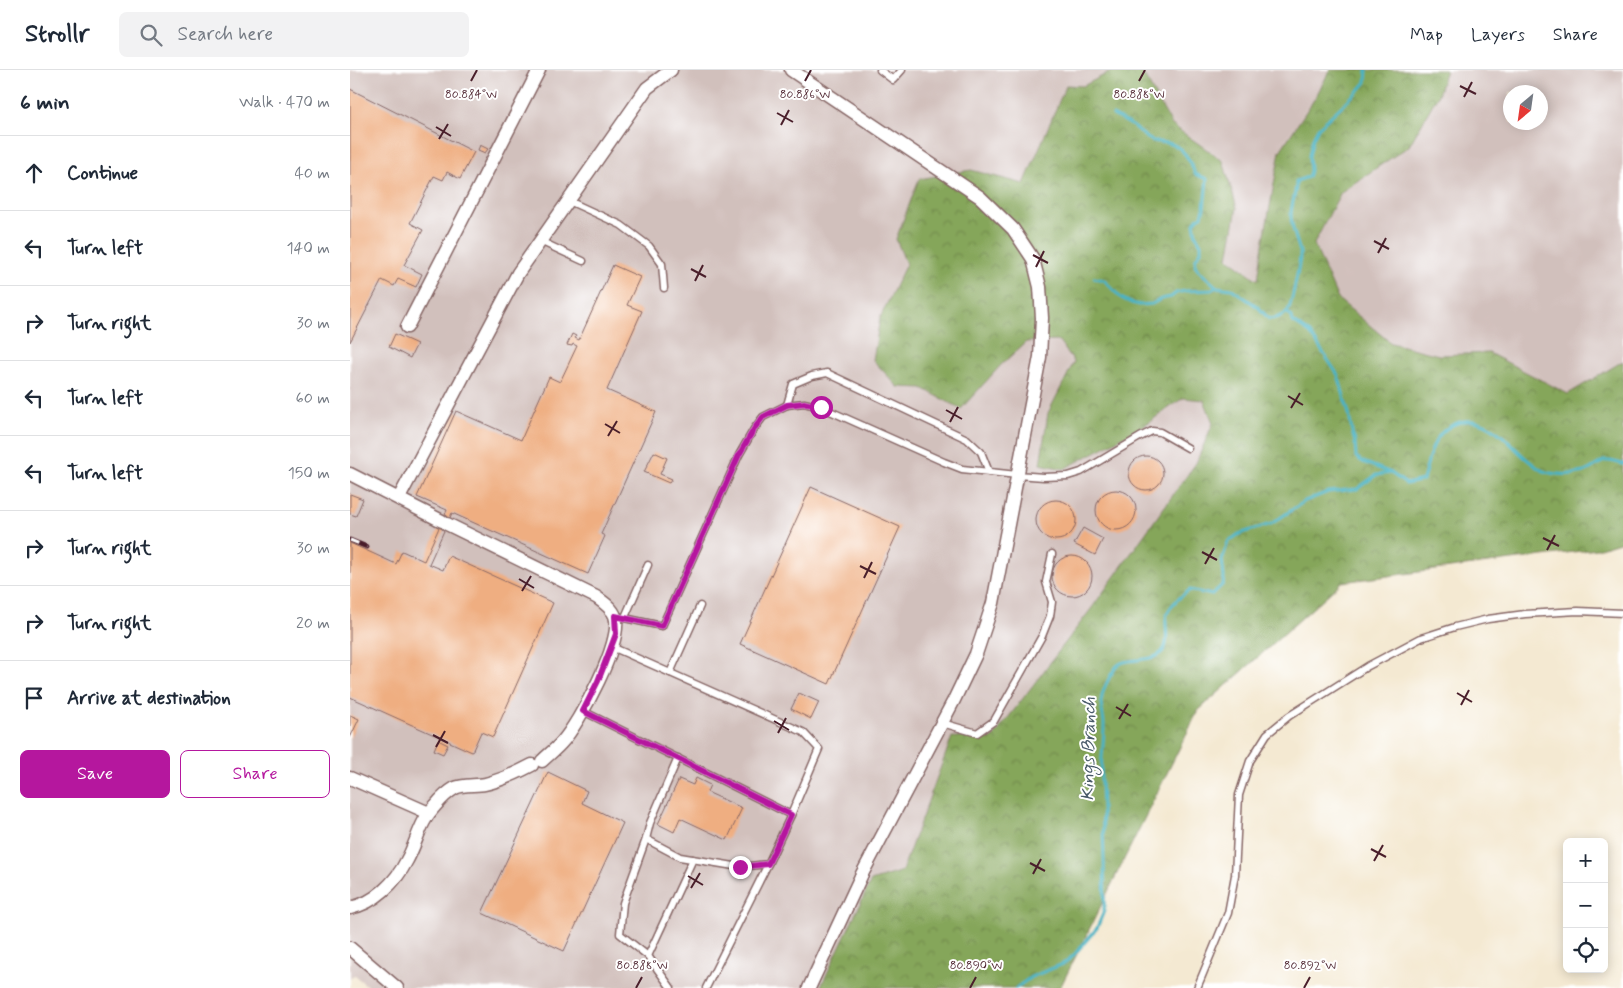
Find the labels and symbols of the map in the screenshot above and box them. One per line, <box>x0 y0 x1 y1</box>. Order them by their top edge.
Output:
north arrow <box>1503 85 1548 130</box>
text: 80.884°W <box>445 87 497 103</box>
text: 80.886°W <box>780 87 830 103</box>
text: 80.888°W <box>1113 87 1165 103</box>
route start <box>810 396 833 419</box>
water label: Kings Branch <box>1076 697 1104 801</box>
route end <box>729 856 752 879</box>
text: 80.888°W <box>616 958 668 974</box>
text: 80.890°W <box>950 958 1002 974</box>
text: 80.892°W <box>1284 958 1336 974</box>

